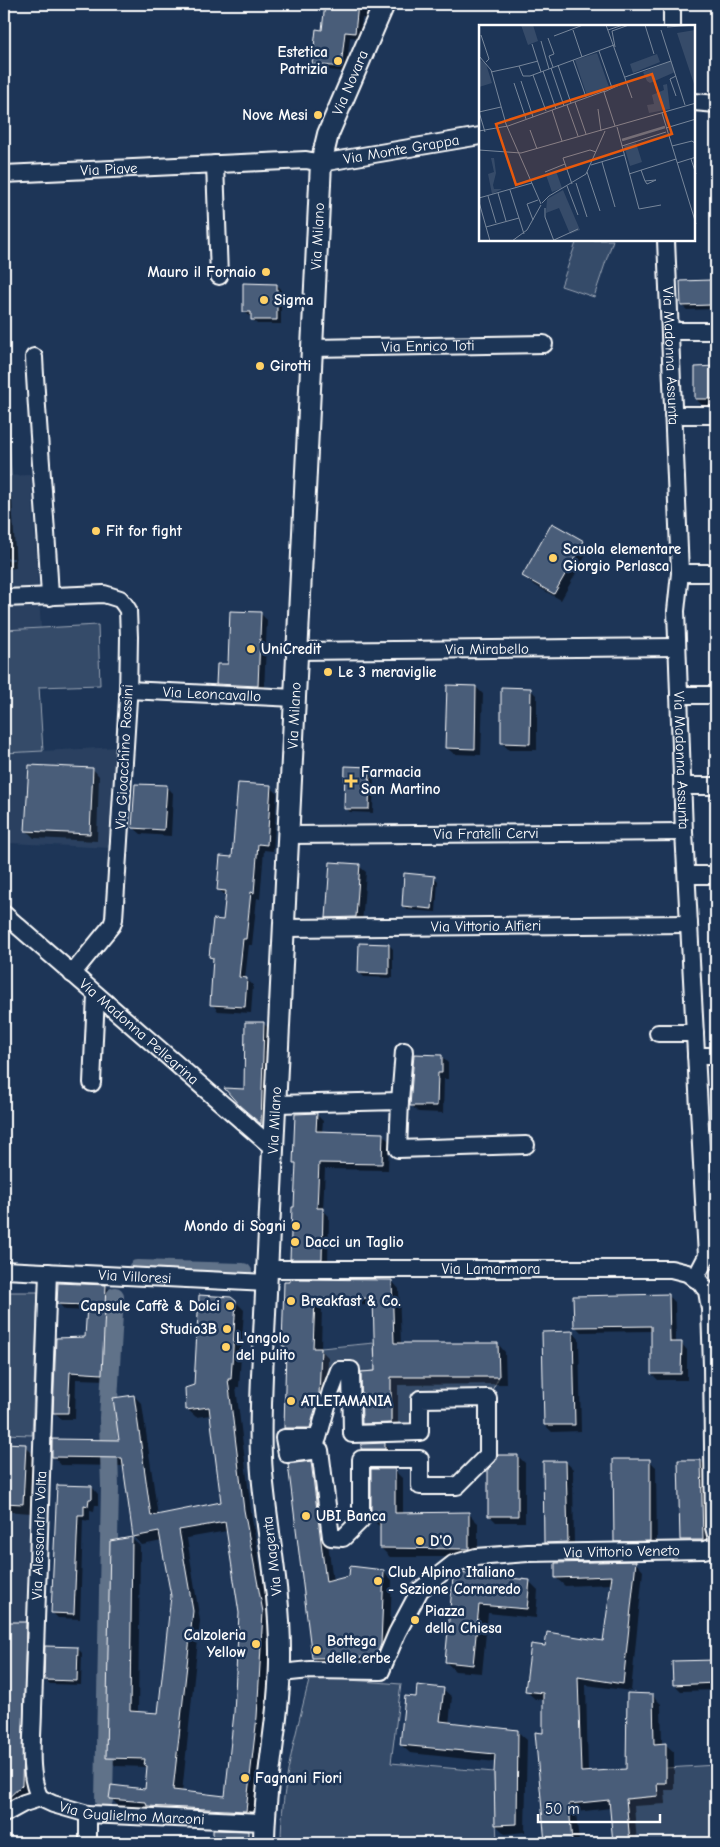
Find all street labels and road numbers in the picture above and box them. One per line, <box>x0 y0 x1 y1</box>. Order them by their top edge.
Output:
street label: Via Novara <box>328 47 372 118</box>
street label: Via Monte Grappa <box>342 131 461 168</box>
street label: Via Piave <box>80 159 138 179</box>
street label: Via Milano <box>307 202 328 270</box>
street label: Via Madonna Assunta <box>659 286 683 426</box>
street label: Via Enrico Toti <box>381 336 475 356</box>
street label: Via Mirabello <box>445 640 529 658</box>
street label: Via Milano <box>283 681 305 750</box>
street label: Via Leoncavallo <box>162 683 262 705</box>
street label: Via Gioacchino Rossini <box>111 684 137 830</box>
street label: Via Madonna Assunta <box>670 691 693 830</box>
street label: Via Fratelli Cervi <box>433 824 539 843</box>
street label: Via Vittorio Alfieri <box>431 916 541 936</box>
street label: Via Madonna Pellegrina <box>76 975 203 1088</box>
street label: Via Milano <box>264 1086 285 1154</box>
street label: Via Lamarmora <box>441 1260 541 1278</box>
street label: Via Villoresi <box>98 1266 172 1287</box>
street label: Via Alessandro Volta <box>28 1471 50 1600</box>
street label: Via Magenta <box>258 1515 286 1597</box>
street label: Via Vittorio Veneto <box>563 1541 680 1561</box>
street label: Via Guglielmo Marconi <box>57 1797 205 1828</box>

